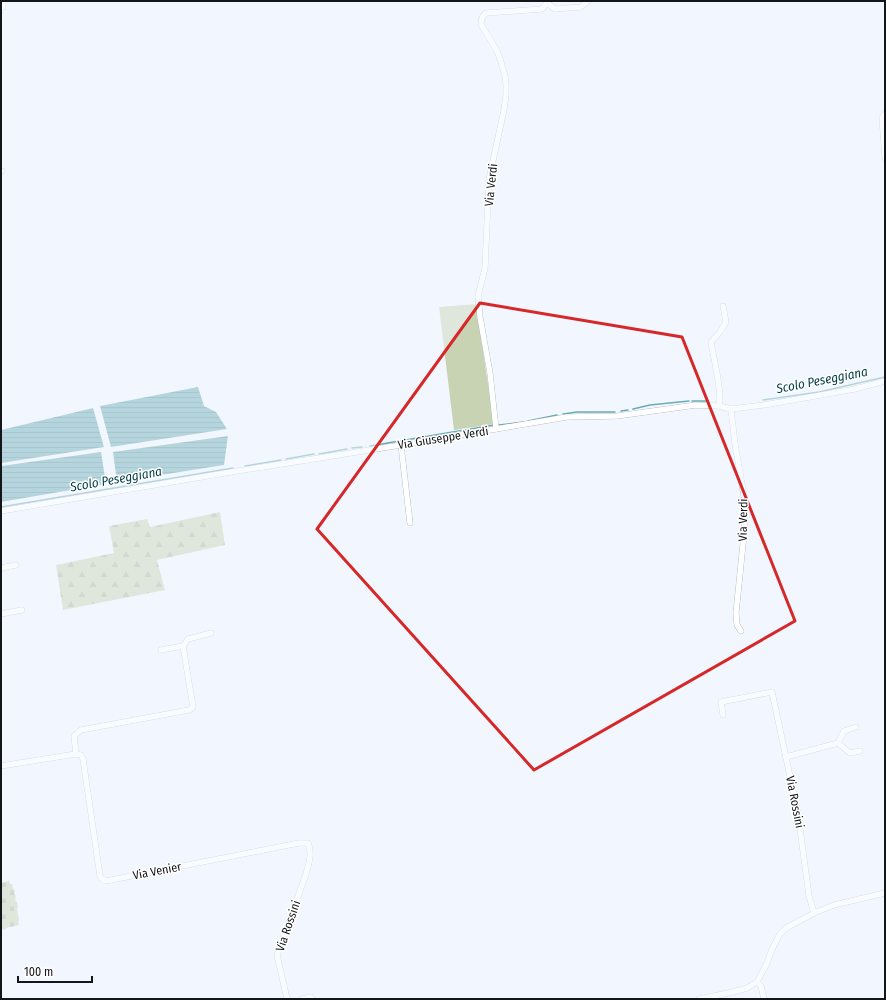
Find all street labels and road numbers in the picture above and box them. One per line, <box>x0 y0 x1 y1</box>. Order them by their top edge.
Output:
street label: Via Verdi <box>482 163 500 207</box>
street label: Via Giuseppe Verdi <box>397 424 489 452</box>
street label: Via Verdi <box>736 498 750 542</box>
street label: Via Rossini <box>783 775 807 829</box>
street label: Via Venier <box>132 859 183 883</box>
street label: Via Rossini <box>273 899 303 953</box>

